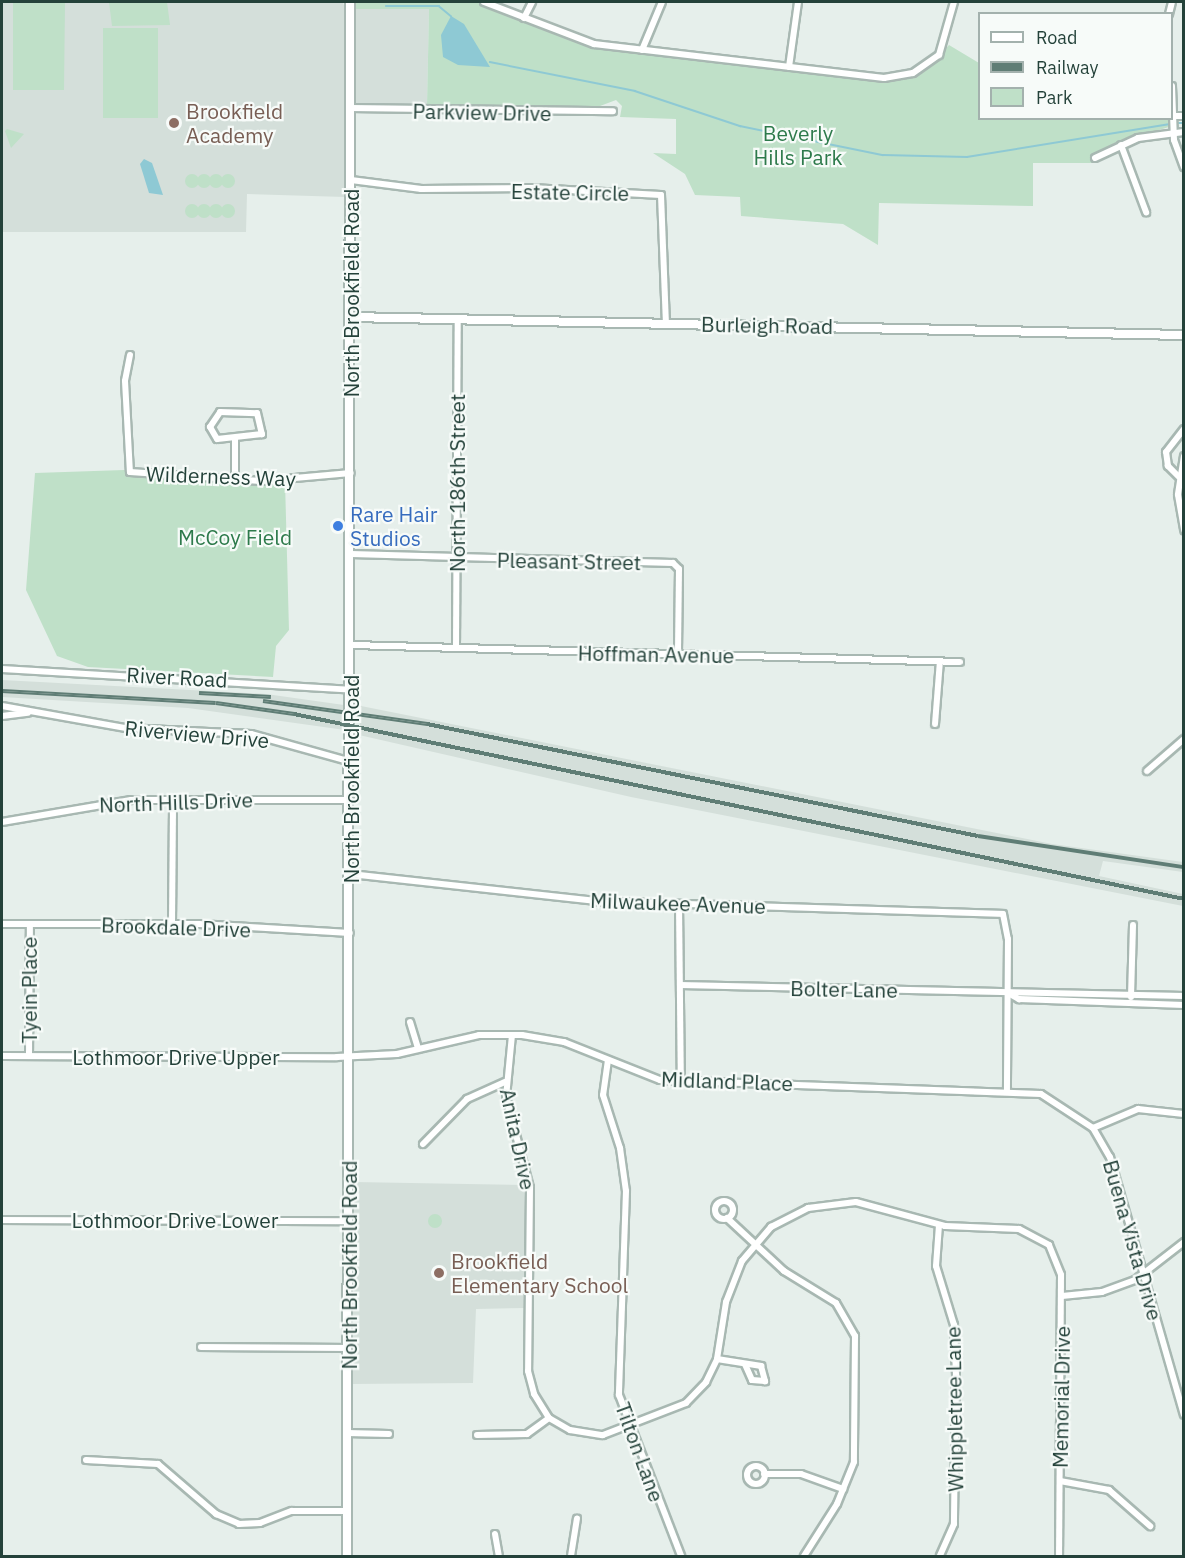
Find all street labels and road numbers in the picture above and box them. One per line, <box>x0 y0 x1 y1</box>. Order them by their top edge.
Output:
street label: Parkview Drive <box>412 98 552 126</box>
street label: Estate Circle <box>511 178 629 206</box>
street label: North Brookfield Road <box>338 188 364 398</box>
street label: Burleigh Road <box>701 311 833 339</box>
street label: North 186th Street <box>444 394 470 572</box>
street label: Wilderness Way <box>146 461 296 491</box>
street label: Pleasant Street <box>497 547 641 575</box>
street label: Hoffman Avenue <box>577 640 735 668</box>
street label: River Road <box>126 662 228 692</box>
street label: North Brookfield Road <box>338 674 364 884</box>
street label: Riverview Drive <box>124 715 270 753</box>
street label: North Hills Drive <box>99 787 253 817</box>
street label: Milwaukee Avenue <box>590 887 766 919</box>
street label: Brookdale Drive <box>101 912 251 942</box>
street label: Tyein Place <box>16 937 42 1043</box>
street label: Bolter Lane <box>790 975 898 1003</box>
street label: Lothmoor Drive Upper <box>72 1044 280 1070</box>
street label: Midland Place <box>661 1066 793 1096</box>
street label: Anita Drive <box>495 1086 541 1192</box>
street label: Buena Vista Drive <box>1098 1157 1168 1323</box>
street label: North Brookfield Road <box>336 1160 362 1370</box>
street label: Lothmoor Drive Lower <box>72 1207 278 1233</box>
street label: Whippletree Lane <box>940 1326 968 1492</box>
street label: Memorial Drive <box>1047 1326 1075 1468</box>
street label: Tilton Lane <box>610 1399 670 1505</box>

